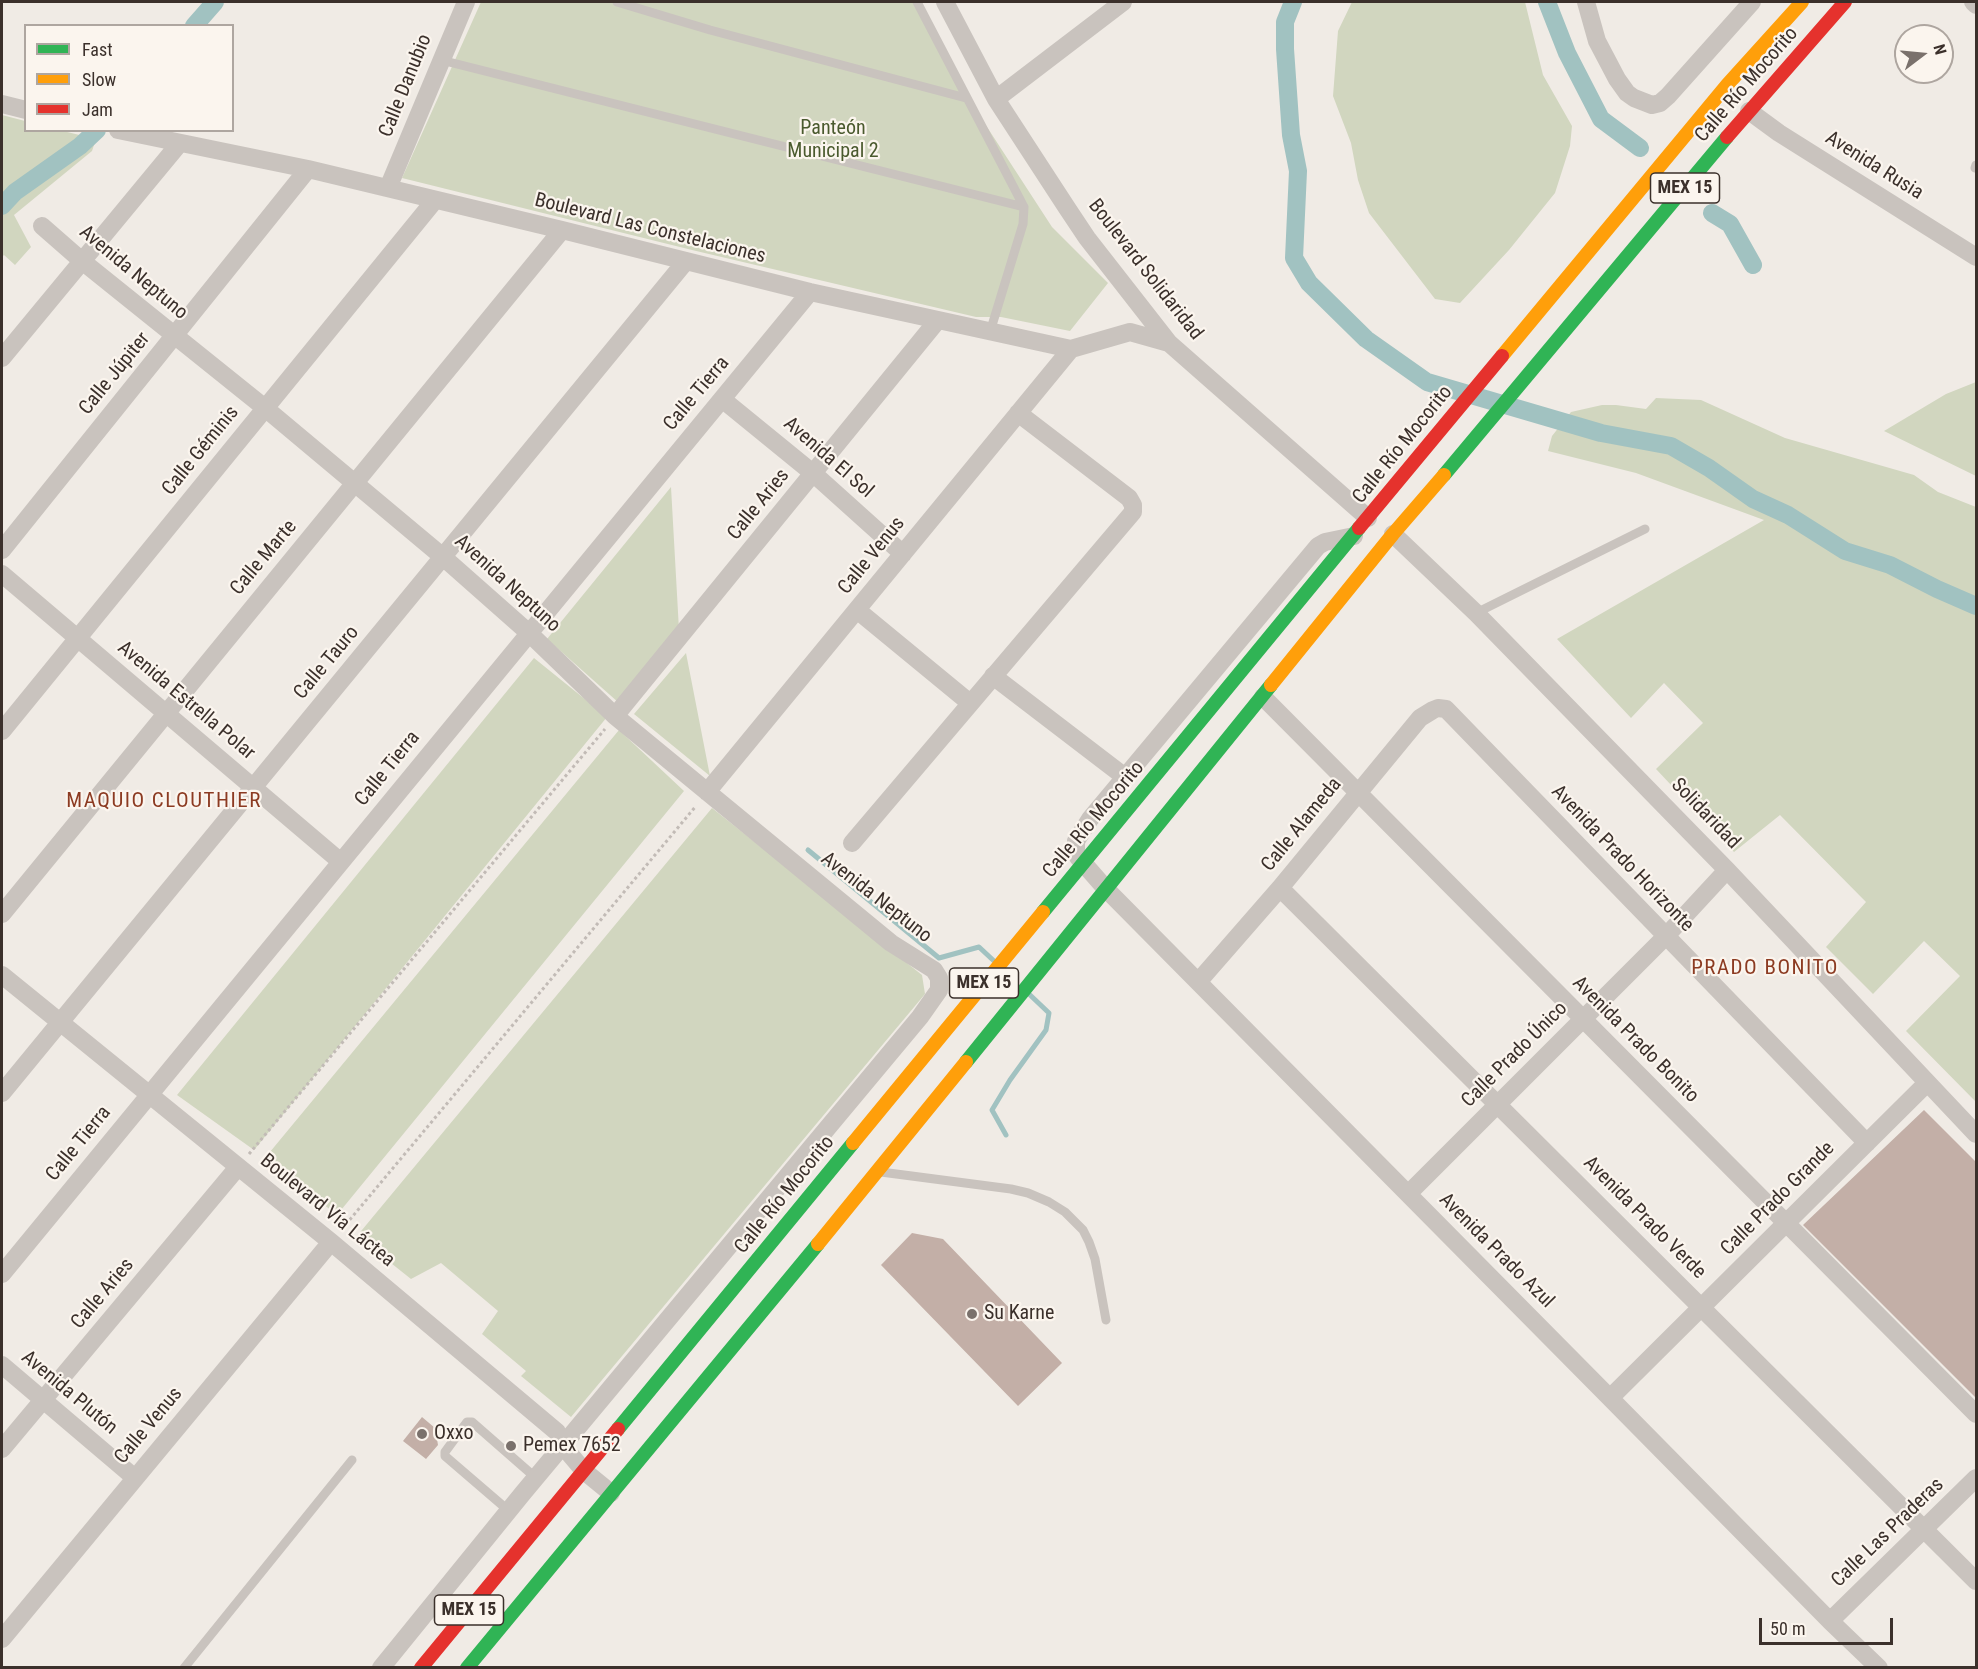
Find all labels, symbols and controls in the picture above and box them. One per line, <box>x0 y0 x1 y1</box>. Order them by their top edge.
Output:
street label: Calle Río Mocorito <box>1690 22 1804 148</box>
legend <box>24 24 234 132</box>
north arrow <box>1894 24 1954 84</box>
street label: Calle Danubio <box>374 31 438 141</box>
text: Fast <box>82 39 113 60</box>
text: N <box>1929 42 1950 57</box>
text: Slow <box>82 69 116 90</box>
text: Jam <box>82 99 113 120</box>
park label: Panteón Municipal 2 <box>787 117 879 164</box>
street label: Avenida Rusia <box>1821 126 1927 206</box>
road number: MEX 15 <box>1650 173 1720 203</box>
street label: Boulevard Las Constelaciones <box>532 189 768 269</box>
street label: Boulevard Solidaridad <box>1083 195 1207 345</box>
street label: Avenida Neptuno <box>74 221 192 325</box>
street label: Calle Júpiter <box>74 328 156 420</box>
street label: Calle Tierra <box>659 352 735 436</box>
street label: Calle Río Mocorito <box>1348 381 1458 509</box>
street label: Calle Géminis <box>158 401 244 501</box>
street label: Avenida El Sol <box>778 412 878 504</box>
street label: Calle Aries <box>723 465 795 545</box>
street label: Calle Venus <box>834 512 910 600</box>
street label: Calle Marte <box>226 516 302 600</box>
street label: Avenida Neptuno <box>449 530 565 638</box>
street label: Calle Tauro <box>289 621 365 705</box>
street label: Avenida Estrella Polar <box>112 636 260 766</box>
street label: Calle Tierra <box>350 727 426 811</box>
street label: Calle Río Mocorito <box>1038 757 1150 883</box>
street label: Calle Alameda <box>1257 773 1347 877</box>
street label: Solidaridad <box>1665 774 1745 854</box>
street label: Avenida Prado Horizonte <box>1546 781 1698 937</box>
district label: MAQUIO CLOUTHIER <box>66 789 262 815</box>
street label: Avenida Neptuno <box>816 847 936 949</box>
district label: PRADO BONITO <box>1691 956 1839 982</box>
road number: MEX 15 <box>950 968 1018 998</box>
street label: Avenida Prado Bonito <box>1567 972 1703 1108</box>
street label: Calle Prado Único <box>1457 997 1573 1113</box>
street label: Calle Tierra <box>41 1102 117 1186</box>
street label: Calle Río Mocorito <box>730 1131 840 1259</box>
street label: Calle Prado Grande <box>1716 1137 1840 1261</box>
street label: Boulevard Vía Láctea <box>255 1149 399 1273</box>
street label: Avenida Prado Verde <box>1578 1152 1710 1284</box>
street label: Avenida Prado Azul <box>1433 1188 1559 1314</box>
street label: Calle Aries <box>67 1254 139 1334</box>
place label: Su Karne <box>984 1302 1054 1326</box>
marker: Su Karne <box>965 1307 979 1321</box>
street label: Avenida Plutón <box>16 1346 122 1440</box>
street label: Calle Venus <box>110 1383 188 1469</box>
place label: Oxxo <box>434 1422 473 1446</box>
marker: Oxxo <box>415 1427 429 1441</box>
place label: Pemex 7652 <box>523 1434 621 1458</box>
marker: Pemex 7652 <box>504 1439 518 1453</box>
street label: Calle Las Praderas <box>1827 1473 1949 1593</box>
road number: MEX 15 <box>434 1595 504 1625</box>
scale bar <box>1762 1606 1896 1644</box>
text: 50 m <box>1770 1618 1805 1639</box>

